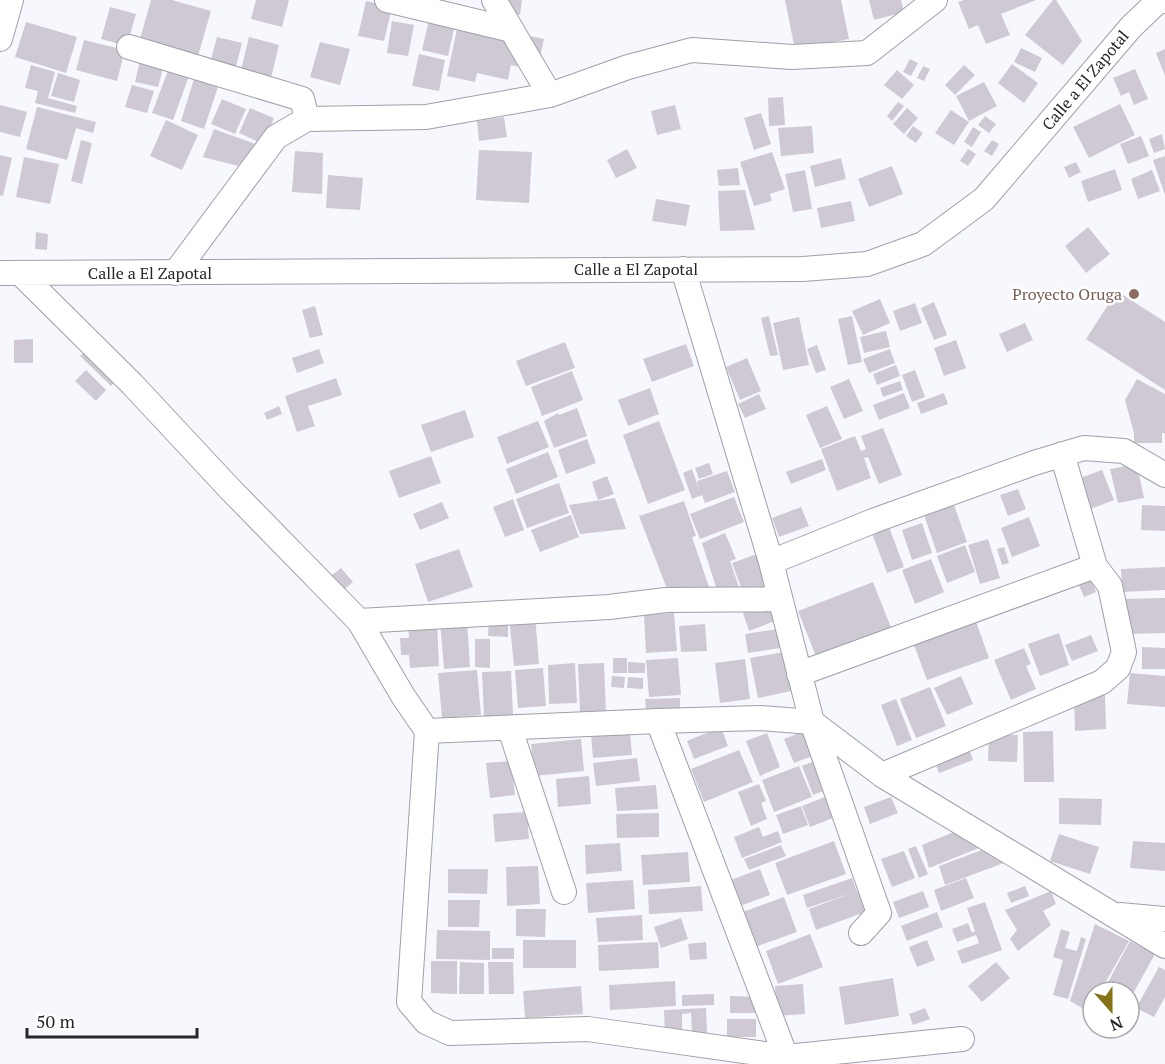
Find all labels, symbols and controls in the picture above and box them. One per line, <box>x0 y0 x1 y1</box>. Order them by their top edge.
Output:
street label: Calle a El Zapotal <box>1037 25 1134 135</box>
street label: Calle a El Zapotal <box>574 258 698 280</box>
street label: Calle a El Zapotal <box>88 262 212 284</box>
place label: Proyecto Oruga <box>1012 283 1122 305</box>
marker: Proyecto Oruga <box>1127 287 1141 301</box>
north arrow <box>1081 980 1141 1040</box>
scale bar <box>27 1001 196 1039</box>
text: 50 m <box>36 1009 76 1033</box>
text: N <box>1107 1012 1126 1036</box>

